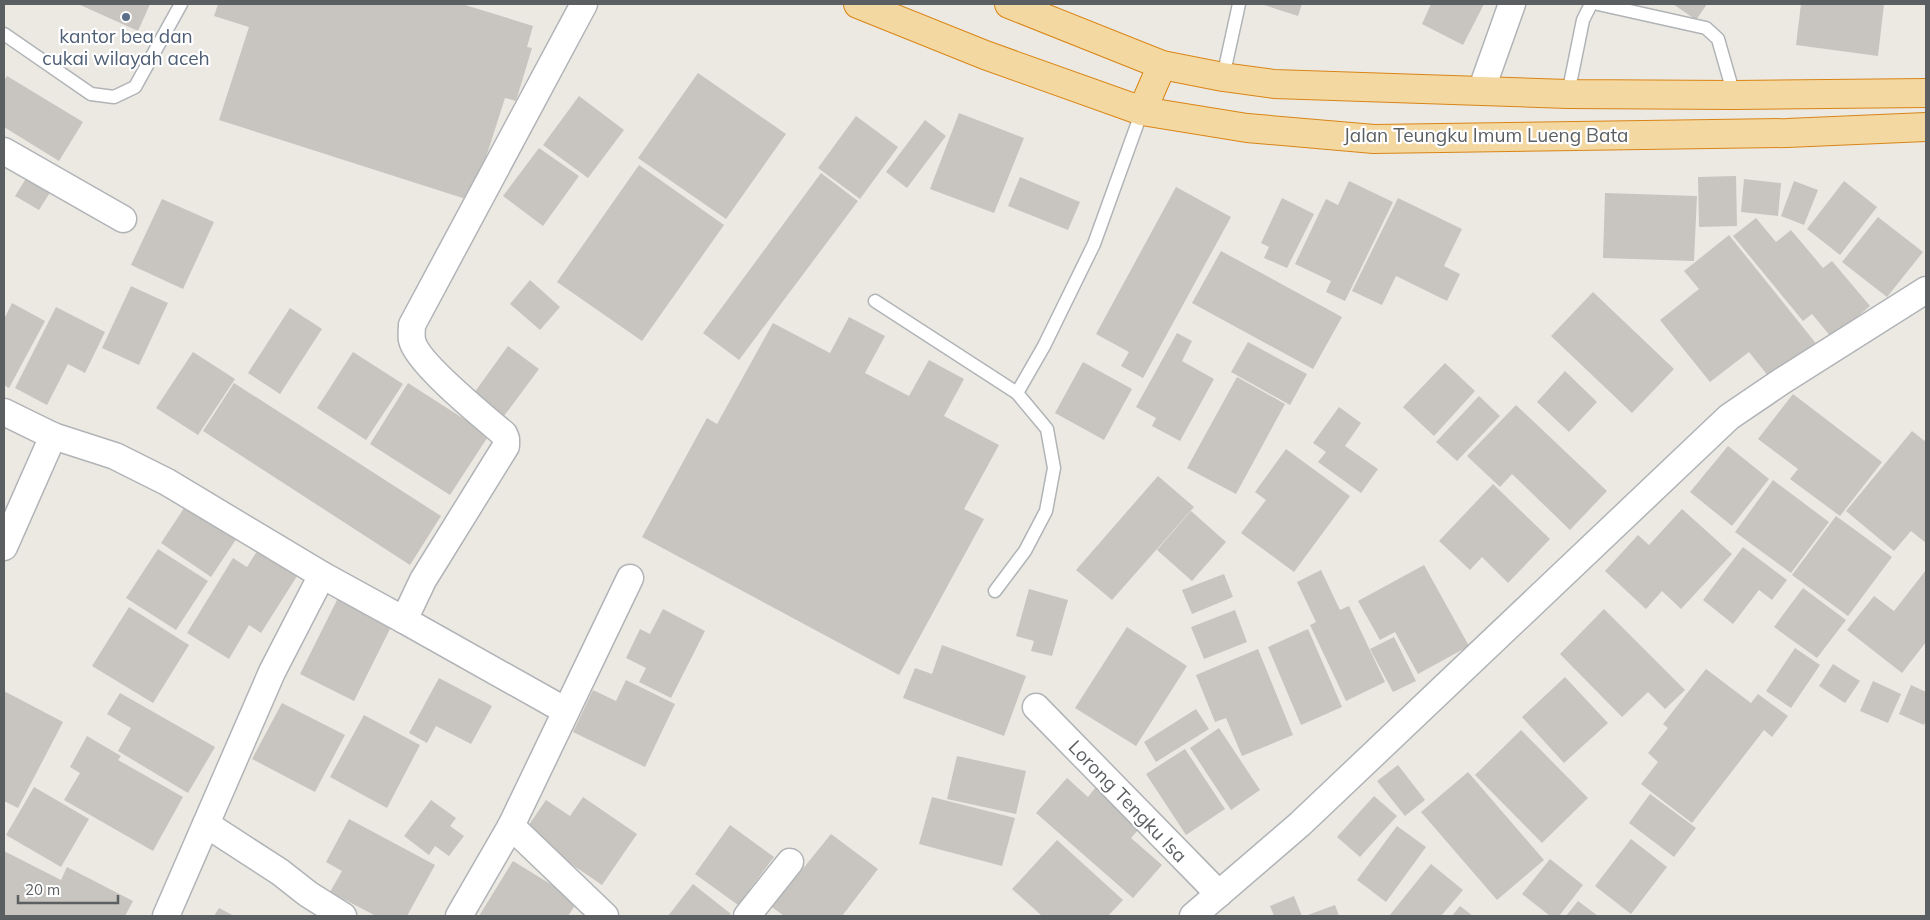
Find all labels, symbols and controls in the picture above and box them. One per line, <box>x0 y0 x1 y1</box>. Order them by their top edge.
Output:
marker: kantor bea dan cukai wilayah aceh <box>120 11 132 23</box>
place label: kantor bea dan cukai wilayah aceh <box>42 24 210 70</box>
street label: Jalan Teungku Imum Lueng Bata <box>1344 123 1628 147</box>
street label: Lorong Tengku Isa <box>1064 735 1192 867</box>
scale bar <box>18 872 118 904</box>
text: 20 m <box>25 880 60 899</box>

